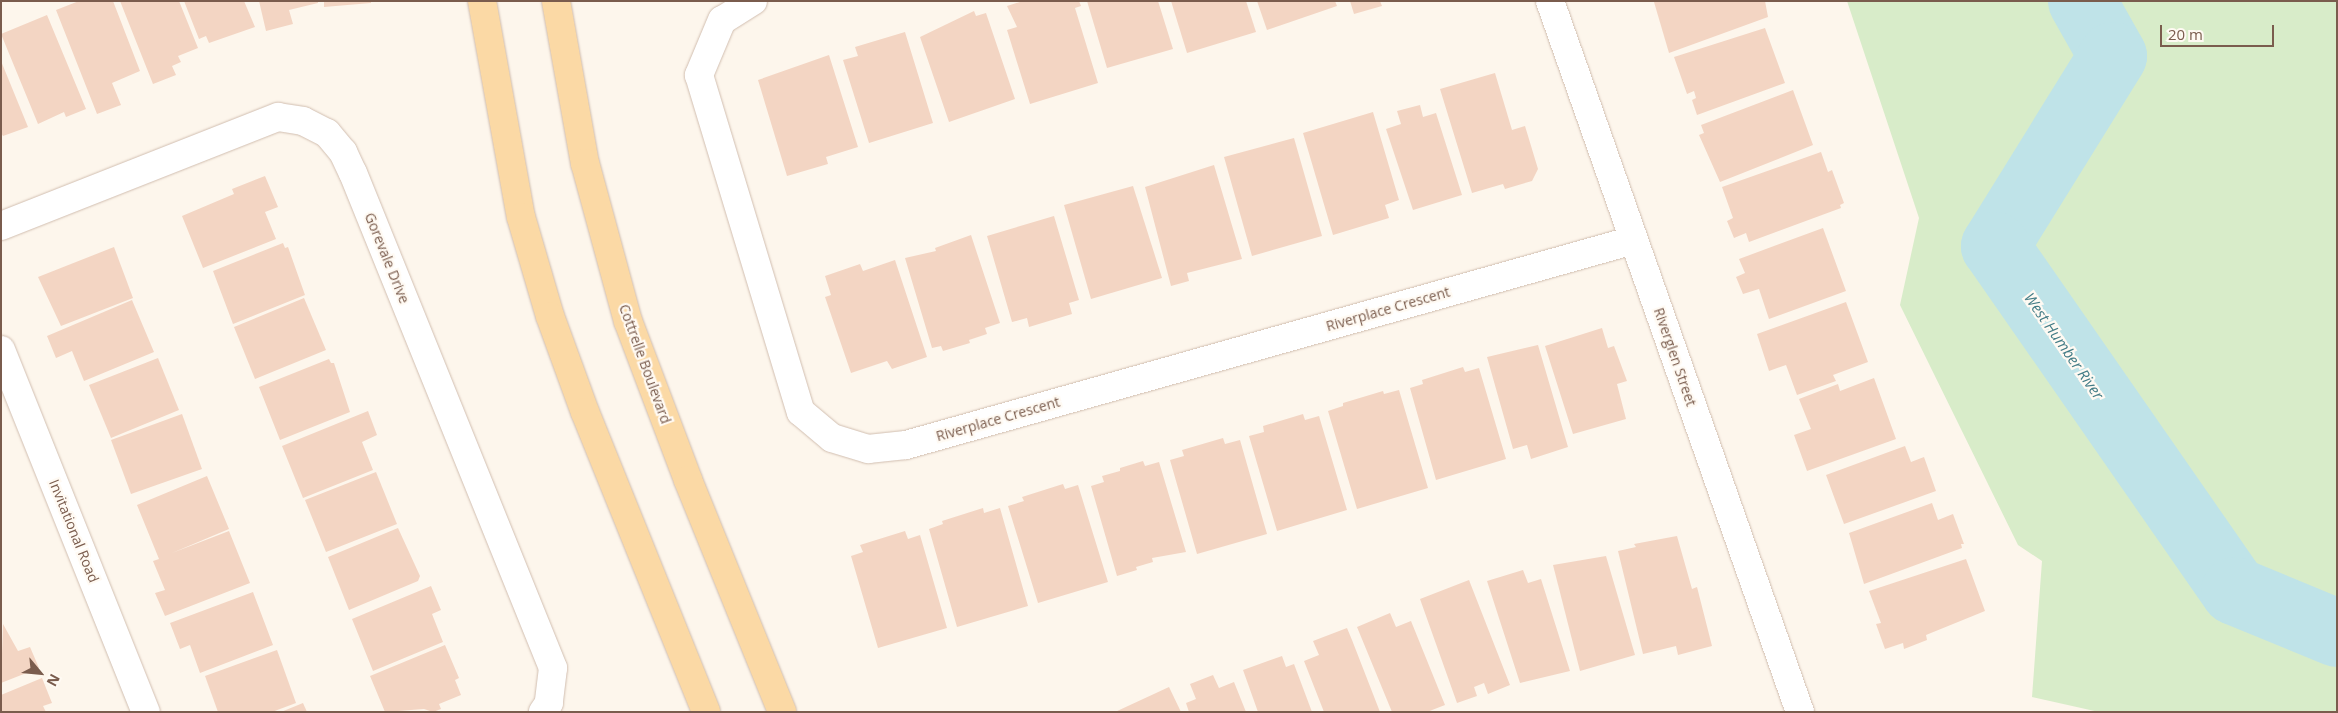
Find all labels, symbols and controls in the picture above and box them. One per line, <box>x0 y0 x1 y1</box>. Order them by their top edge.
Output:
scale bar <box>2163 15 2277 47</box>
text: 20 m <box>2168 24 2203 44</box>
street label: Gorevale Drive <box>361 210 413 306</box>
street label: Riverplace Crescent <box>1324 283 1452 335</box>
water label: West Humber River <box>2020 289 2108 403</box>
street label: Cottrelle Boulevard <box>616 302 674 426</box>
street label: Riverglen Street <box>1650 306 1700 408</box>
street label: Riverplace Crescent <box>934 393 1062 445</box>
street label: Invitational Road <box>46 477 102 585</box>
north arrow <box>15 648 65 698</box>
text: N <box>43 671 65 690</box>

